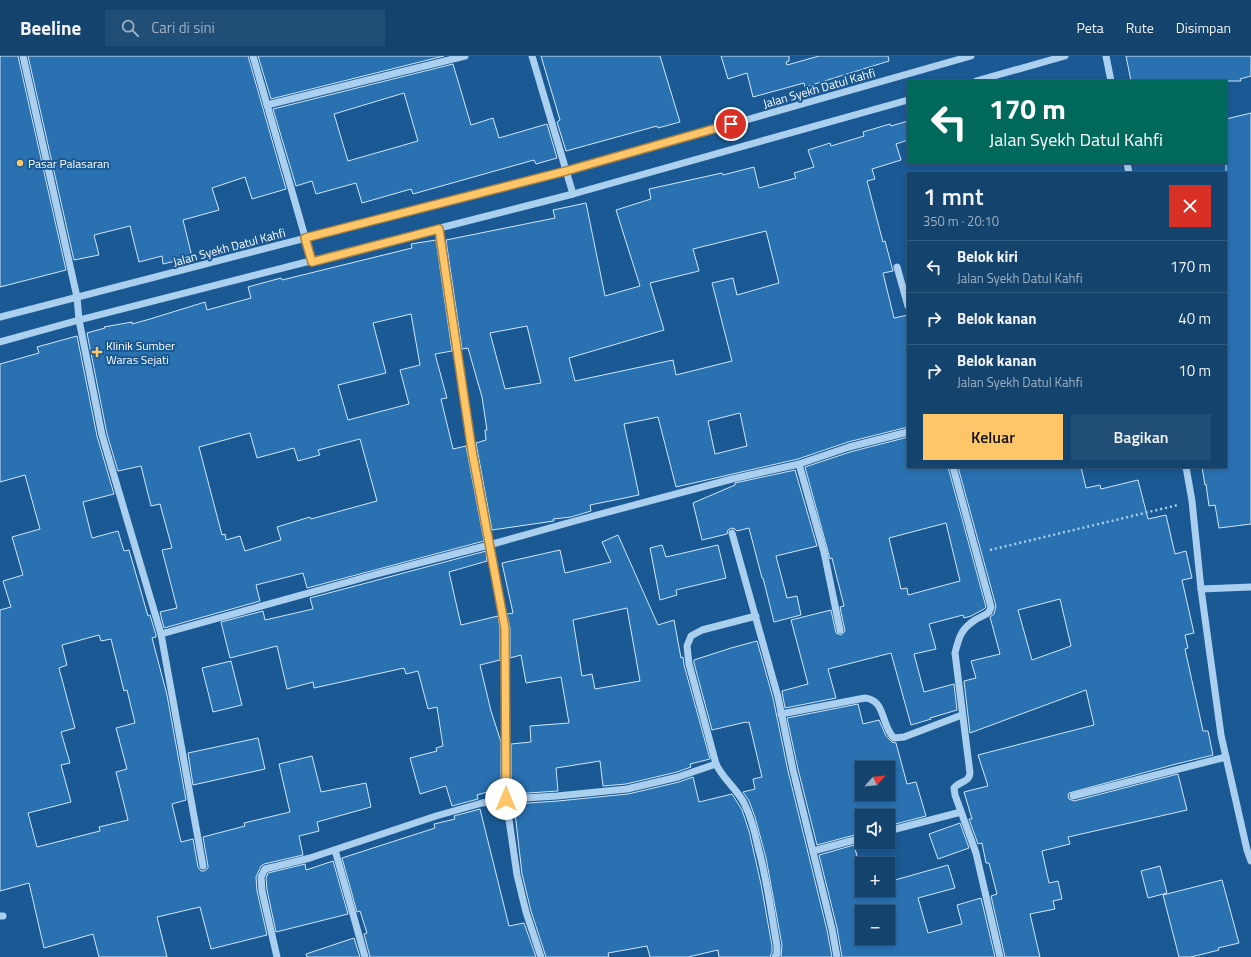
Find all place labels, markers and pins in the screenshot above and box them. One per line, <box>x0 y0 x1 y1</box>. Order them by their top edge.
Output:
pin <box>714 107 748 141</box>
place label: Pasar Palasaran <box>28 154 110 173</box>
marker: Pasar Palasaran <box>15 158 25 168</box>
place label: Klinik Sumber Waras Sejati <box>106 336 175 369</box>
marker: Klinik Sumber Waras Sejati <box>91 346 103 358</box>

